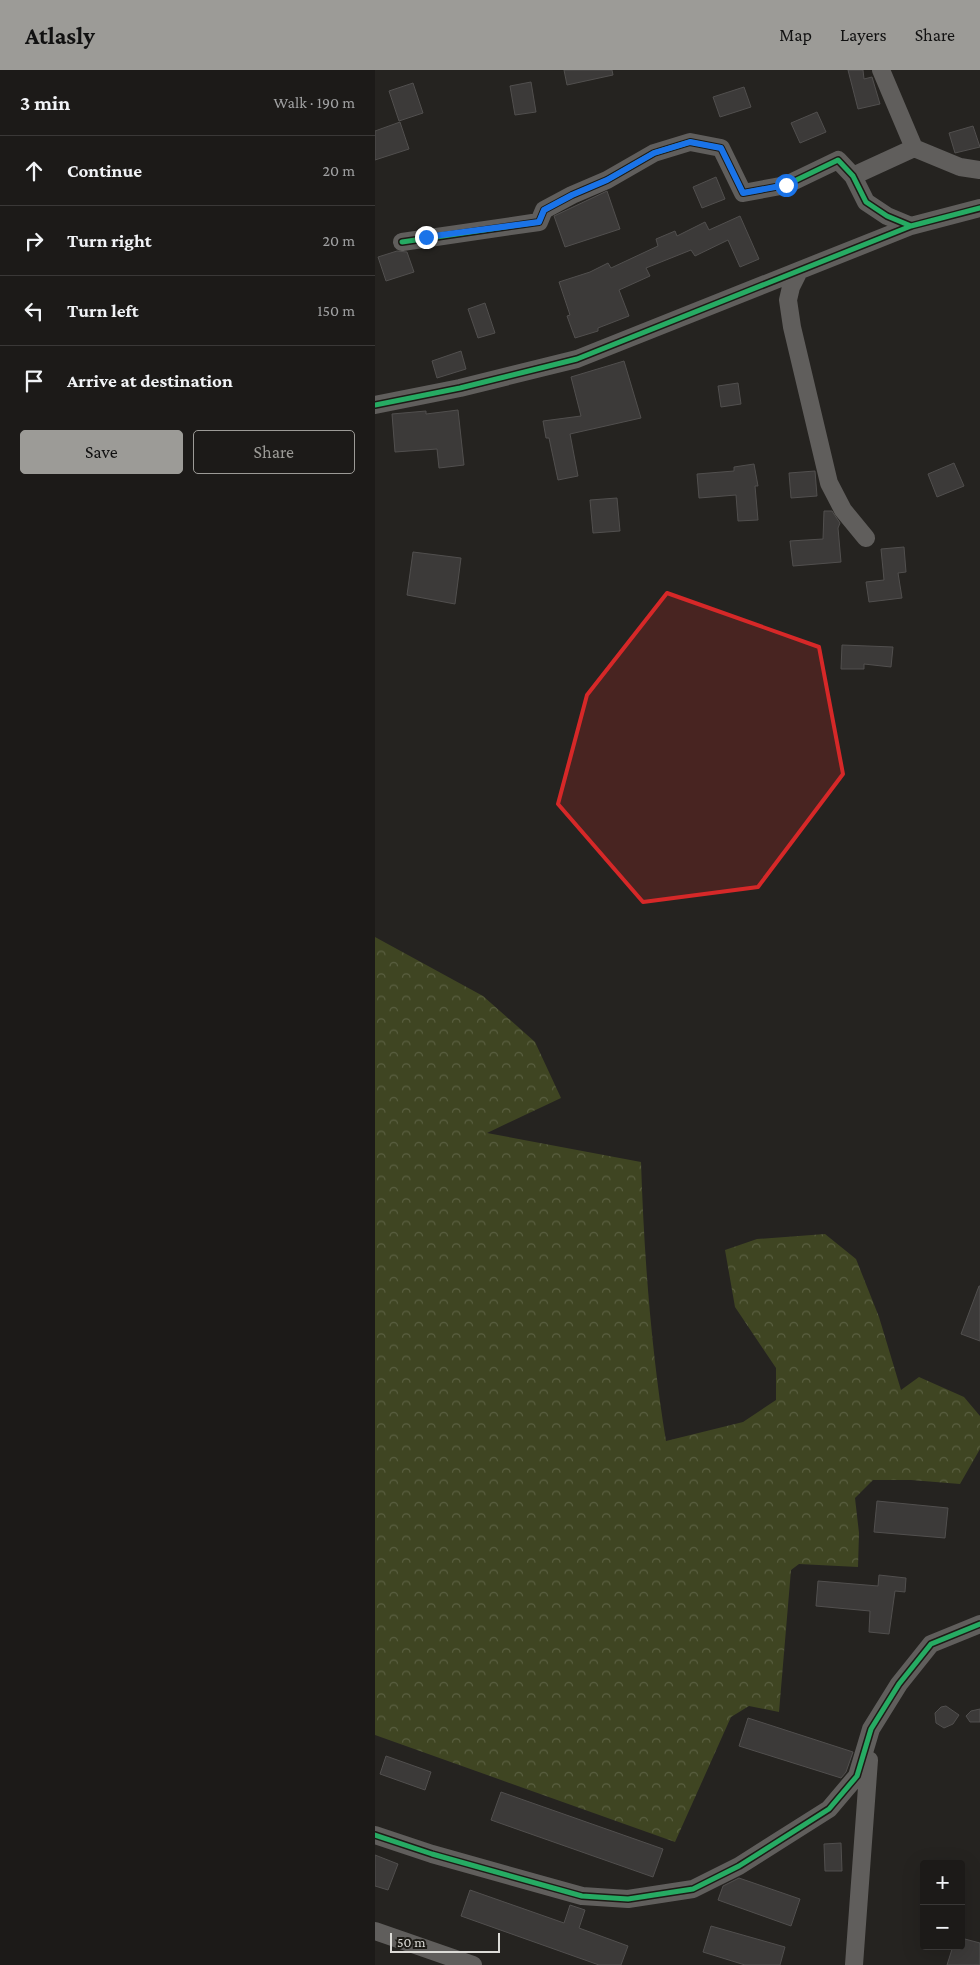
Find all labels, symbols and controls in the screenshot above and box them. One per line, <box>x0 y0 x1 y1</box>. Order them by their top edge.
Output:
text: Atlasly <box>25 22 95 49</box>
text: Map <box>779 25 812 45</box>
text: Layers <box>840 25 887 45</box>
text: Share <box>915 25 955 45</box>
text: 3 min <box>20 91 70 115</box>
text: Walk · 190 m <box>274 94 355 111</box>
icon: ahead <box>20 157 48 185</box>
text: Continue <box>67 160 142 181</box>
text: 20 m <box>322 162 355 179</box>
route start <box>775 174 798 197</box>
route end <box>415 226 438 249</box>
icon: right <box>20 227 48 255</box>
text: Turn right <box>67 230 152 251</box>
text: 20 m <box>322 232 355 249</box>
icon: left <box>20 297 48 325</box>
text: Turn left <box>67 300 139 321</box>
text: 150 m <box>317 302 355 319</box>
icon: arrive <box>20 367 48 395</box>
text: Arrive at destination <box>67 370 233 391</box>
button: Save <box>20 430 183 474</box>
button: Share <box>193 430 355 474</box>
map controls <box>920 1860 965 1950</box>
button: + <box>920 1860 965 1905</box>
button: − <box>920 1905 965 1950</box>
scale bar <box>390 1930 500 1953</box>
text: 50 m <box>397 1934 425 1950</box>

